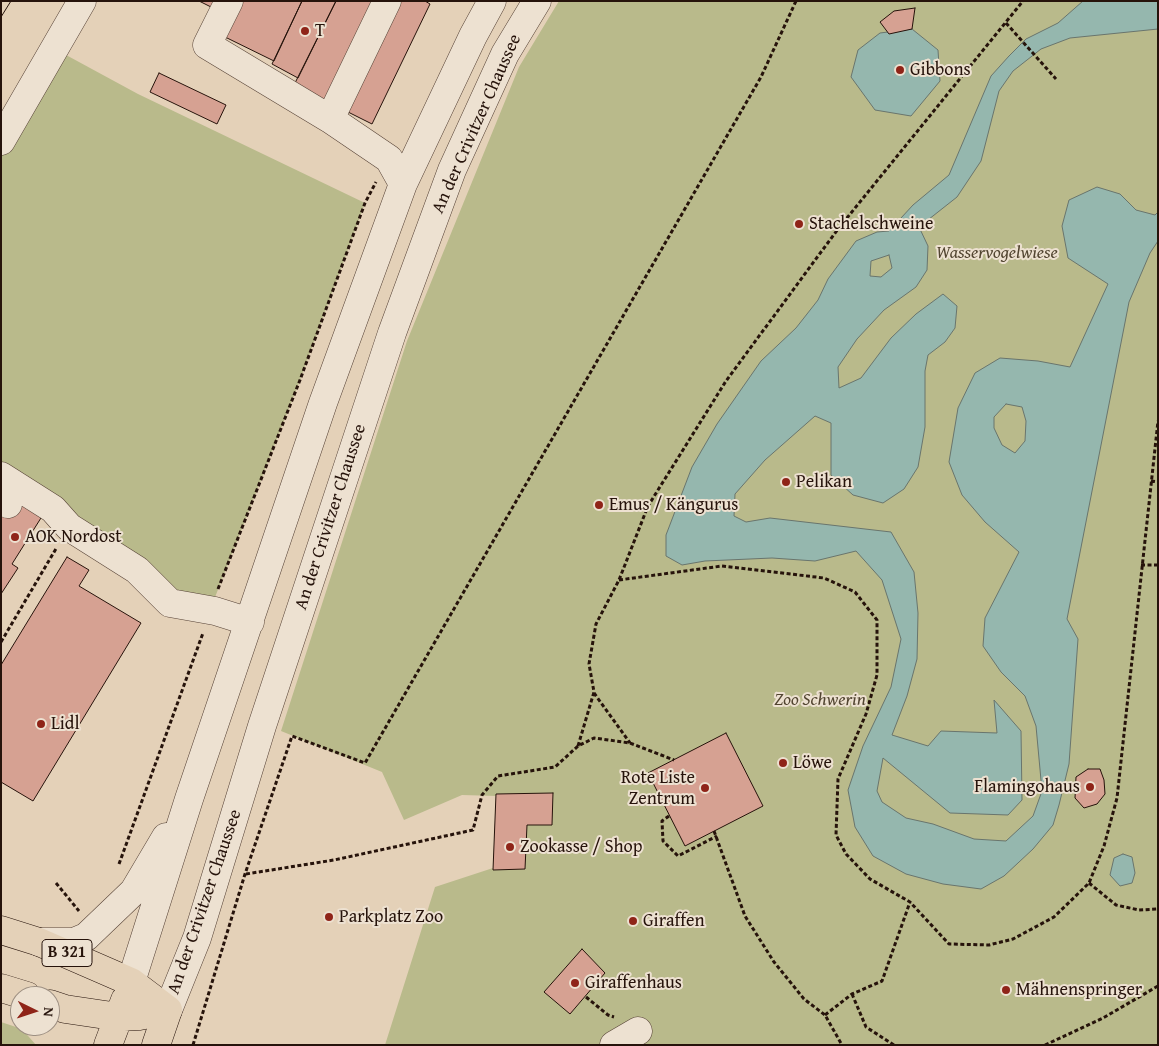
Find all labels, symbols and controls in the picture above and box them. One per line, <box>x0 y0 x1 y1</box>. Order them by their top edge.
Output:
place label: T <box>315 20 325 42</box>
marker: T <box>299 25 311 37</box>
street label: An der Crivitzer Chaussee <box>428 31 526 217</box>
place label: Gibbons <box>910 59 971 81</box>
marker: Gibbons <box>894 64 906 76</box>
place label: Stachelschweine <box>809 213 933 235</box>
marker: Stachelschweine <box>793 218 805 230</box>
park label: Wasservogelwiese <box>936 242 1058 264</box>
street label: An der Crivitzer Chaussee <box>291 421 371 613</box>
place label: Pelikan <box>796 471 852 493</box>
marker: Pelikan <box>780 476 792 488</box>
place label: Emus / Kängurus <box>609 494 738 516</box>
marker: Emus / Kängurus <box>593 499 605 511</box>
place label: AOK Nordost <box>25 526 122 548</box>
marker: AOK Nordost <box>9 531 21 543</box>
park label: Zoo Schwerin <box>774 689 866 711</box>
place label: Lidl <box>51 713 79 735</box>
marker: Lidl <box>35 718 47 730</box>
place label: Löwe <box>793 752 832 774</box>
marker: Löwe <box>777 757 789 769</box>
place label: Rote Liste Zentrum <box>621 767 695 810</box>
place label: Flamingohaus <box>974 776 1080 798</box>
marker: Flamingohaus <box>1084 781 1096 793</box>
marker: Rote Liste Zentrum <box>699 782 711 794</box>
street label: An der Crivitzer Chaussee <box>163 807 247 997</box>
place label: Zookasse / Shop <box>520 836 643 858</box>
marker: Zookasse / Shop <box>504 841 516 853</box>
place label: Parkplatz Zoo <box>339 906 443 928</box>
place label: Giraffen <box>643 910 705 932</box>
marker: Parkplatz Zoo <box>323 911 335 923</box>
marker: Giraffen <box>627 915 639 927</box>
road number: B 321 <box>42 940 92 966</box>
place label: Giraffenhaus <box>585 972 682 994</box>
marker: Giraffenhaus <box>569 977 581 989</box>
place label: Mähnenspringer <box>1016 979 1142 1001</box>
marker: Mähnenspringer <box>1000 984 1012 996</box>
north arrow <box>10 986 60 1036</box>
text: N <box>39 1007 59 1017</box>

